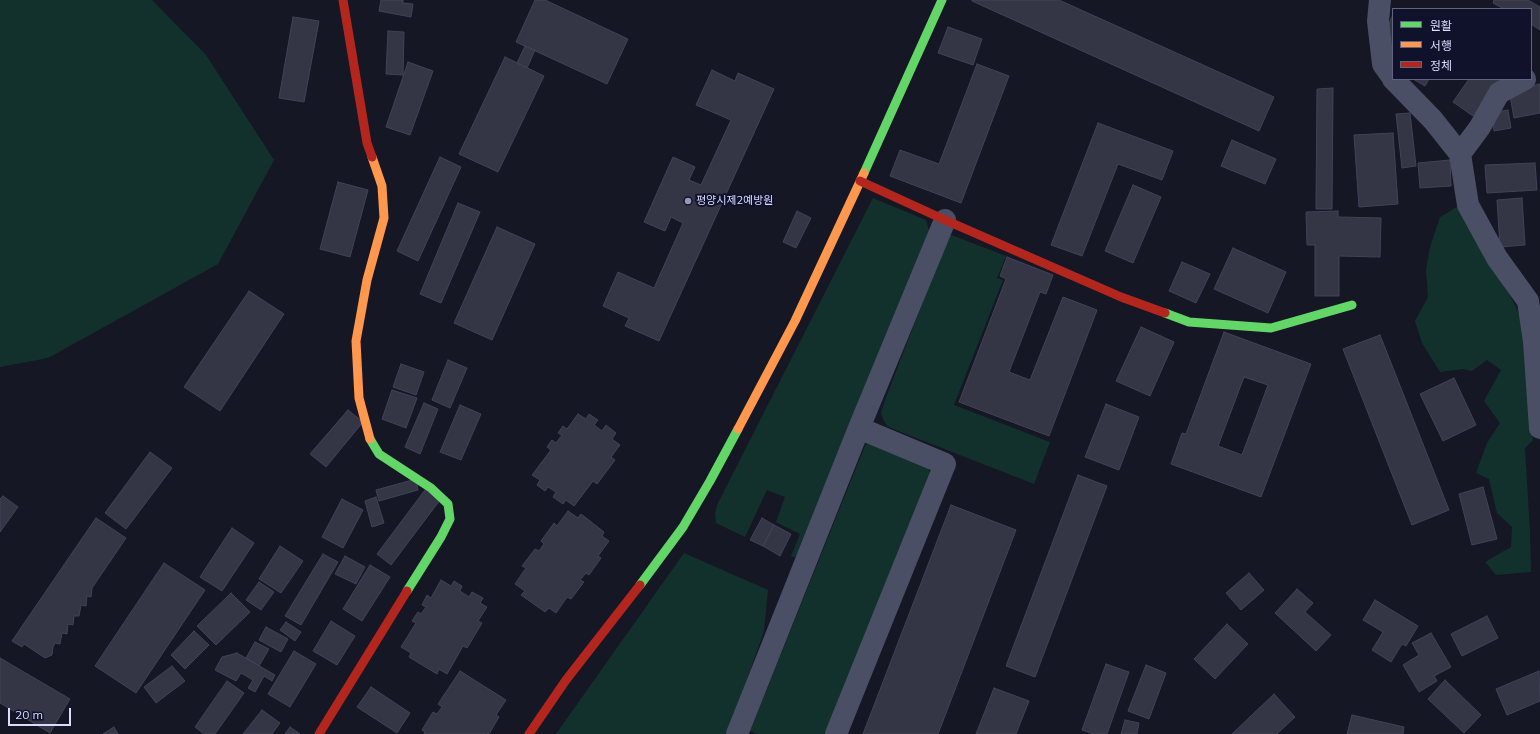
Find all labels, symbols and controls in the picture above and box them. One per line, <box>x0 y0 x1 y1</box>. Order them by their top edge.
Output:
legend <box>1392 8 1532 80</box>
text: 원활 <box>1430 18 1452 33</box>
text: 서행 <box>1430 38 1452 53</box>
text: 정체 <box>1430 58 1452 73</box>
place label: 평양시제2예방원 <box>696 194 773 208</box>
marker: 평양시제2예방원 <box>683 196 693 206</box>
scale bar <box>10 700 73 726</box>
text: 20 m <box>15 707 43 722</box>

